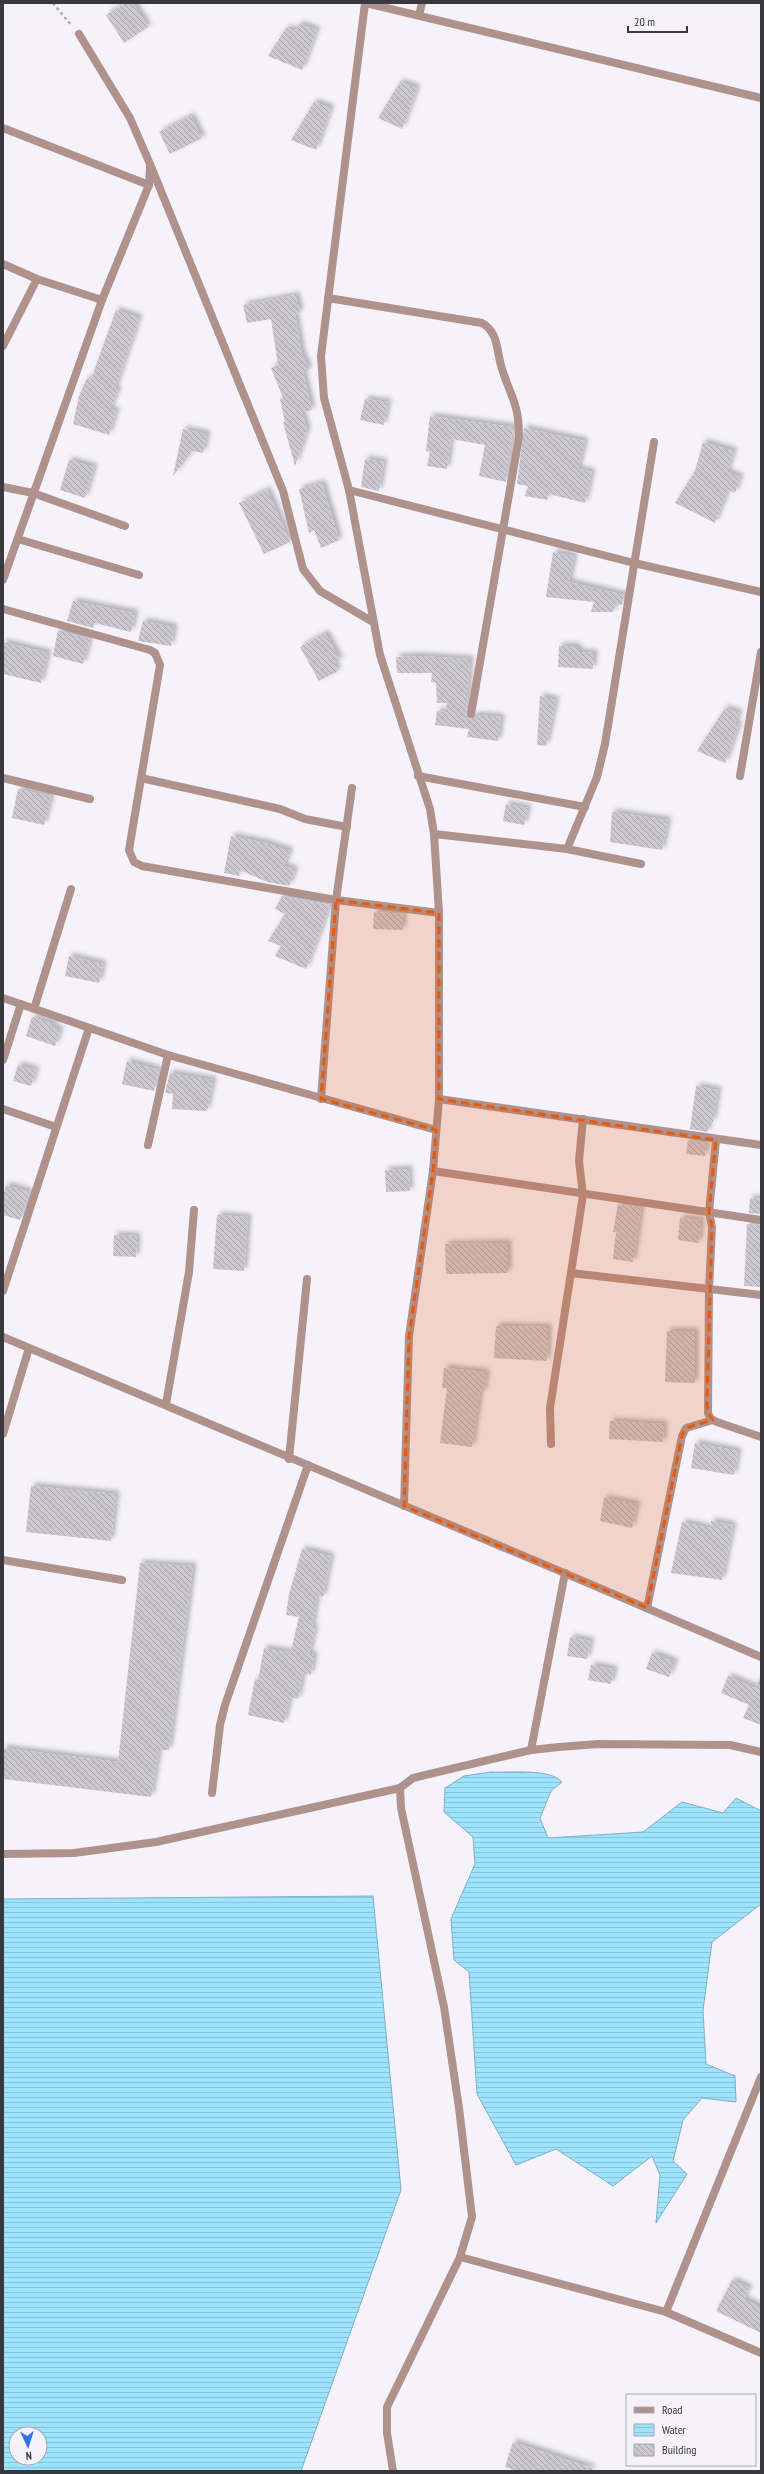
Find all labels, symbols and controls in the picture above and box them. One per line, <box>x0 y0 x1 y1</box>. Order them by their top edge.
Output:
scale bar <box>628 8 687 34</box>
text: 20 m <box>634 14 655 29</box>
legend <box>626 2394 756 2466</box>
text: Road <box>662 2402 682 2417</box>
text: Water <box>662 2422 687 2437</box>
north arrow <box>8 2426 48 2466</box>
text: Building <box>662 2442 697 2457</box>
text: N <box>25 2449 32 2463</box>

